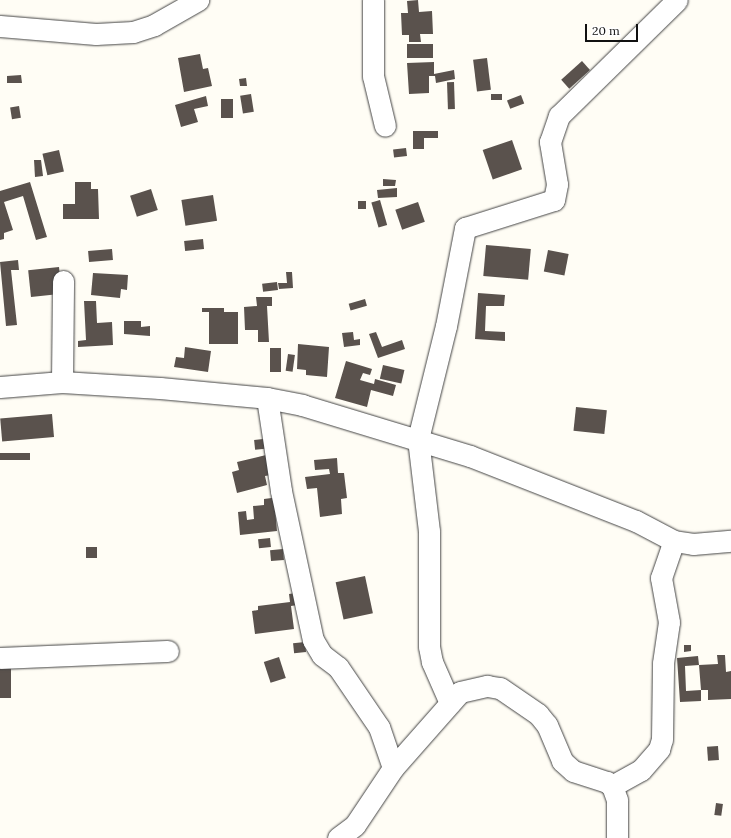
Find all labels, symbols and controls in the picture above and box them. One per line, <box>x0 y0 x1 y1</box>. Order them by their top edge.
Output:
scale bar <box>587 16 640 42</box>
text: 20 m <box>592 23 620 38</box>

